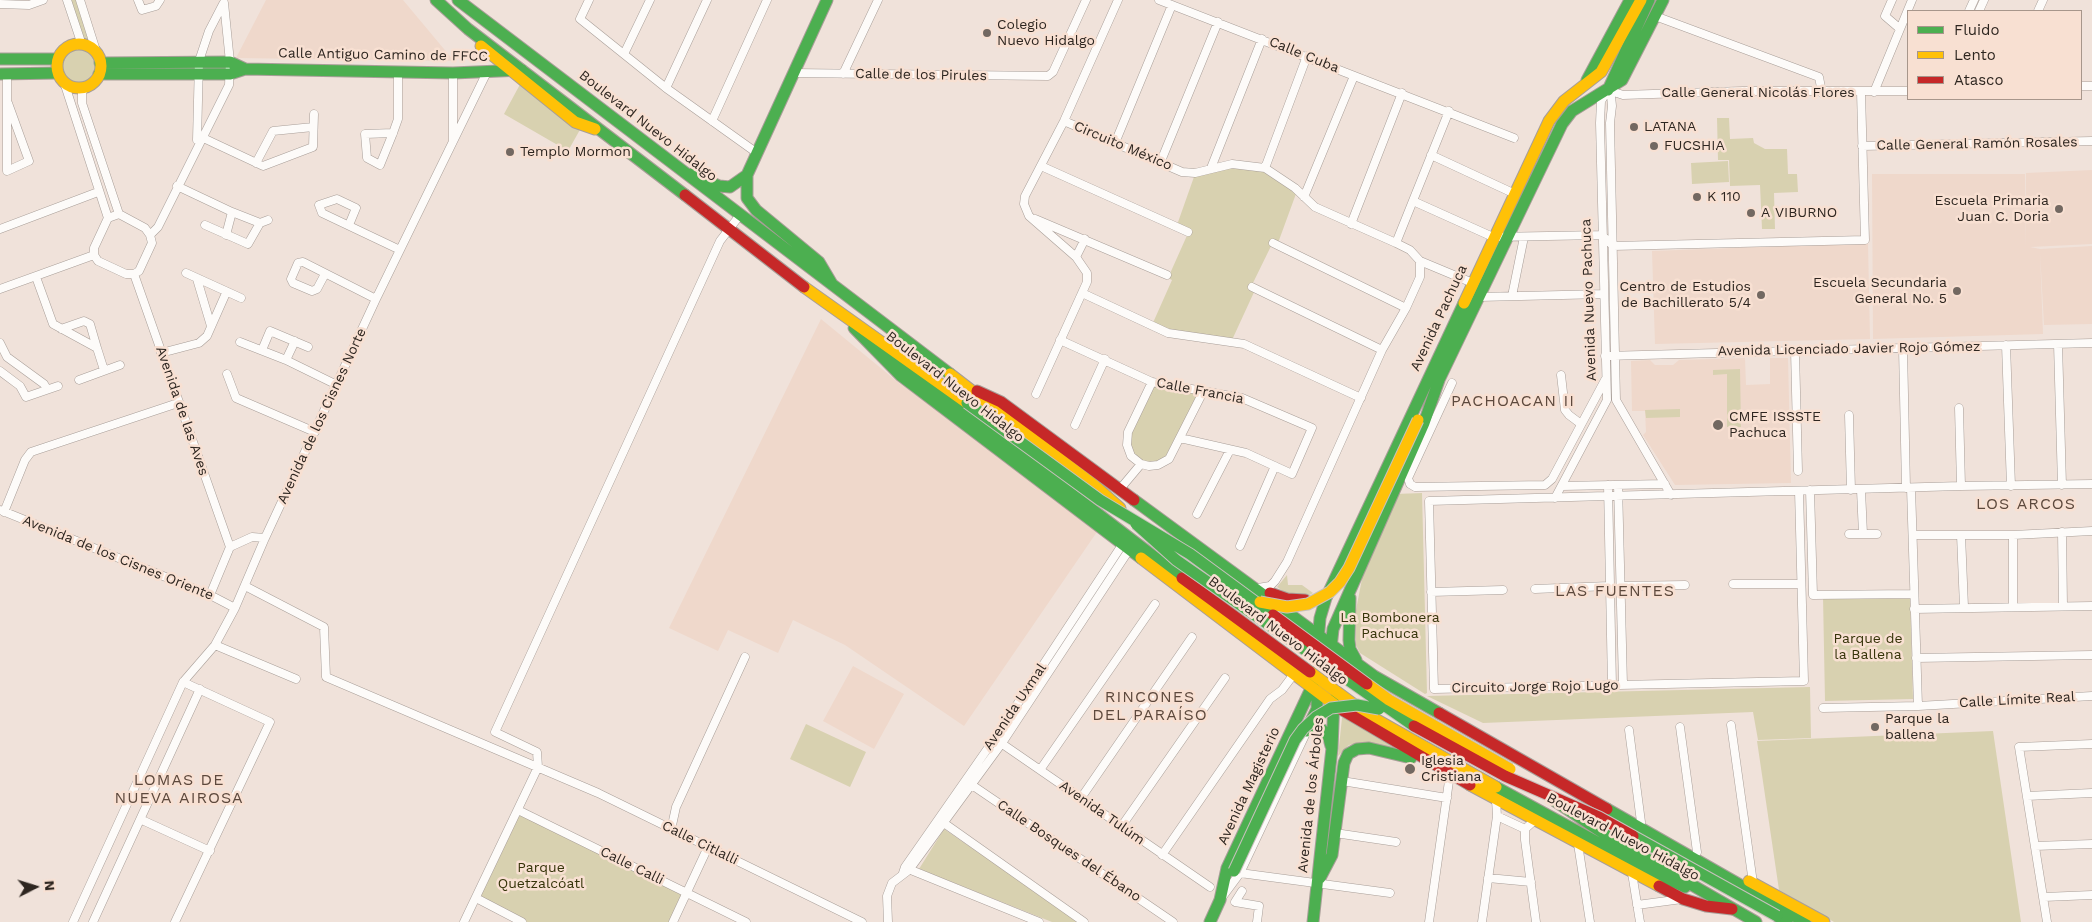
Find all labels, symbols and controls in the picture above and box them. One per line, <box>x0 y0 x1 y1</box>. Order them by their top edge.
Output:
legend <box>1907 10 2082 100</box>
place label: Colegio Nuevo Hidalgo <box>997 17 1095 49</box>
text: Fluido <box>1954 21 1999 39</box>
marker: Colegio Nuevo Hidalgo <box>981 27 993 39</box>
street label: Calle Cuba <box>1267 33 1341 77</box>
street label: Calle Antiguo Camino de FFCC <box>278 45 488 65</box>
text: Lento <box>1954 46 1996 64</box>
street label: Calle de los Pirules <box>855 65 987 85</box>
street label: Boulevard Nuevo Hidalgo <box>576 67 720 185</box>
text: Atasco <box>1954 71 2003 89</box>
street label: Calle General Nicolás Flores <box>1661 85 1855 101</box>
street label: Circuito México <box>1071 118 1175 174</box>
place label: LATANA <box>1644 119 1696 135</box>
marker: LATANA <box>1628 121 1640 133</box>
street label: Calle General Ramón Rosales <box>1876 134 2078 154</box>
place label: FUCSHIA <box>1664 138 1725 154</box>
marker: FUCSHIA <box>1648 140 1660 152</box>
place label: Templo Mormon <box>520 144 631 160</box>
marker: Templo Mormon <box>504 146 516 158</box>
place label: K 110 <box>1707 189 1741 205</box>
marker: K 110 <box>1691 191 1703 203</box>
place label: Escuela Primaria Juan C. Doria <box>1935 193 2049 226</box>
marker: Escuela Primaria Juan C. Doria <box>2053 203 2065 215</box>
place label: A VIBURNO <box>1761 205 1837 221</box>
marker: A VIBURNO <box>1745 207 1757 219</box>
street label: Avenida Nuevo Pachuca <box>1578 219 1600 381</box>
street label: Avenida Pachuca <box>1407 262 1471 374</box>
place label: Escuela Secundaria General No. 5 <box>1813 275 1947 308</box>
place label: Centro de Estudios de Bachillerato 5/4 <box>1619 279 1751 312</box>
marker: Escuela Secundaria General No. 5 <box>1951 285 1963 297</box>
marker: Centro de Estudios de Bachillerato 5/4 <box>1755 289 1767 301</box>
street label: Avenida de los Cisnes Norte <box>274 326 370 506</box>
street label: Boulevard Nuevo Hidalgo <box>883 328 1027 446</box>
street label: Avenida Licenciado Javier Rojo Gómez <box>1717 338 1981 360</box>
street label: Avenida de las Aves <box>152 344 212 478</box>
street label: Calle Francia <box>1155 374 1245 408</box>
district label: PACHOACAN II <box>1450 391 1576 411</box>
place label: CMFE ISSSTE Pachuca <box>1729 409 1821 442</box>
marker: CMFE ISSSTE Pachuca <box>1711 418 1725 432</box>
district label: LOS ARCOS <box>1975 494 2077 514</box>
street label: Avenida de los Cisnes Oriente <box>20 512 216 604</box>
street label: Boulevard Nuevo Hidalgo <box>1205 573 1351 689</box>
district label: LAS FUENTES <box>1554 581 1676 601</box>
park label: La Bombonera Pachuca <box>1340 610 1440 642</box>
park label: Parque de la Ballena <box>1833 631 1903 664</box>
street label: Avenida Uxmal <box>980 660 1050 754</box>
street label: Circuito Jorge Rojo Lugo <box>1451 677 1619 697</box>
district label: RINCONES DEL PARAÍSO <box>1091 687 1209 725</box>
street label: Calle Límite Real <box>1959 689 2075 711</box>
place label: Parque la ballena <box>1885 711 1949 744</box>
street label: Avenida de los Árboles <box>1294 716 1328 874</box>
marker: Parque la ballena <box>1869 721 1881 733</box>
street label: Avenida Magisterio <box>1214 724 1284 848</box>
place label: Iglesia Cristiana <box>1421 753 1482 786</box>
marker: Iglesia Cristiana <box>1403 762 1417 776</box>
district label: LOMAS DE NUEVA AIROSA <box>113 770 245 808</box>
street label: Avenida Tulúm <box>1056 777 1148 849</box>
street label: Boulevard Nuevo Hidalgo <box>1544 790 1702 884</box>
street label: Calle Bosques del Ébano <box>994 796 1144 906</box>
street label: Calle Citlalli <box>659 817 741 869</box>
street label: Calle Calli <box>597 843 667 889</box>
park label: Parque Quetzalcóatl <box>498 860 584 892</box>
north arrow <box>10 862 60 912</box>
text: N <box>42 880 58 892</box>

